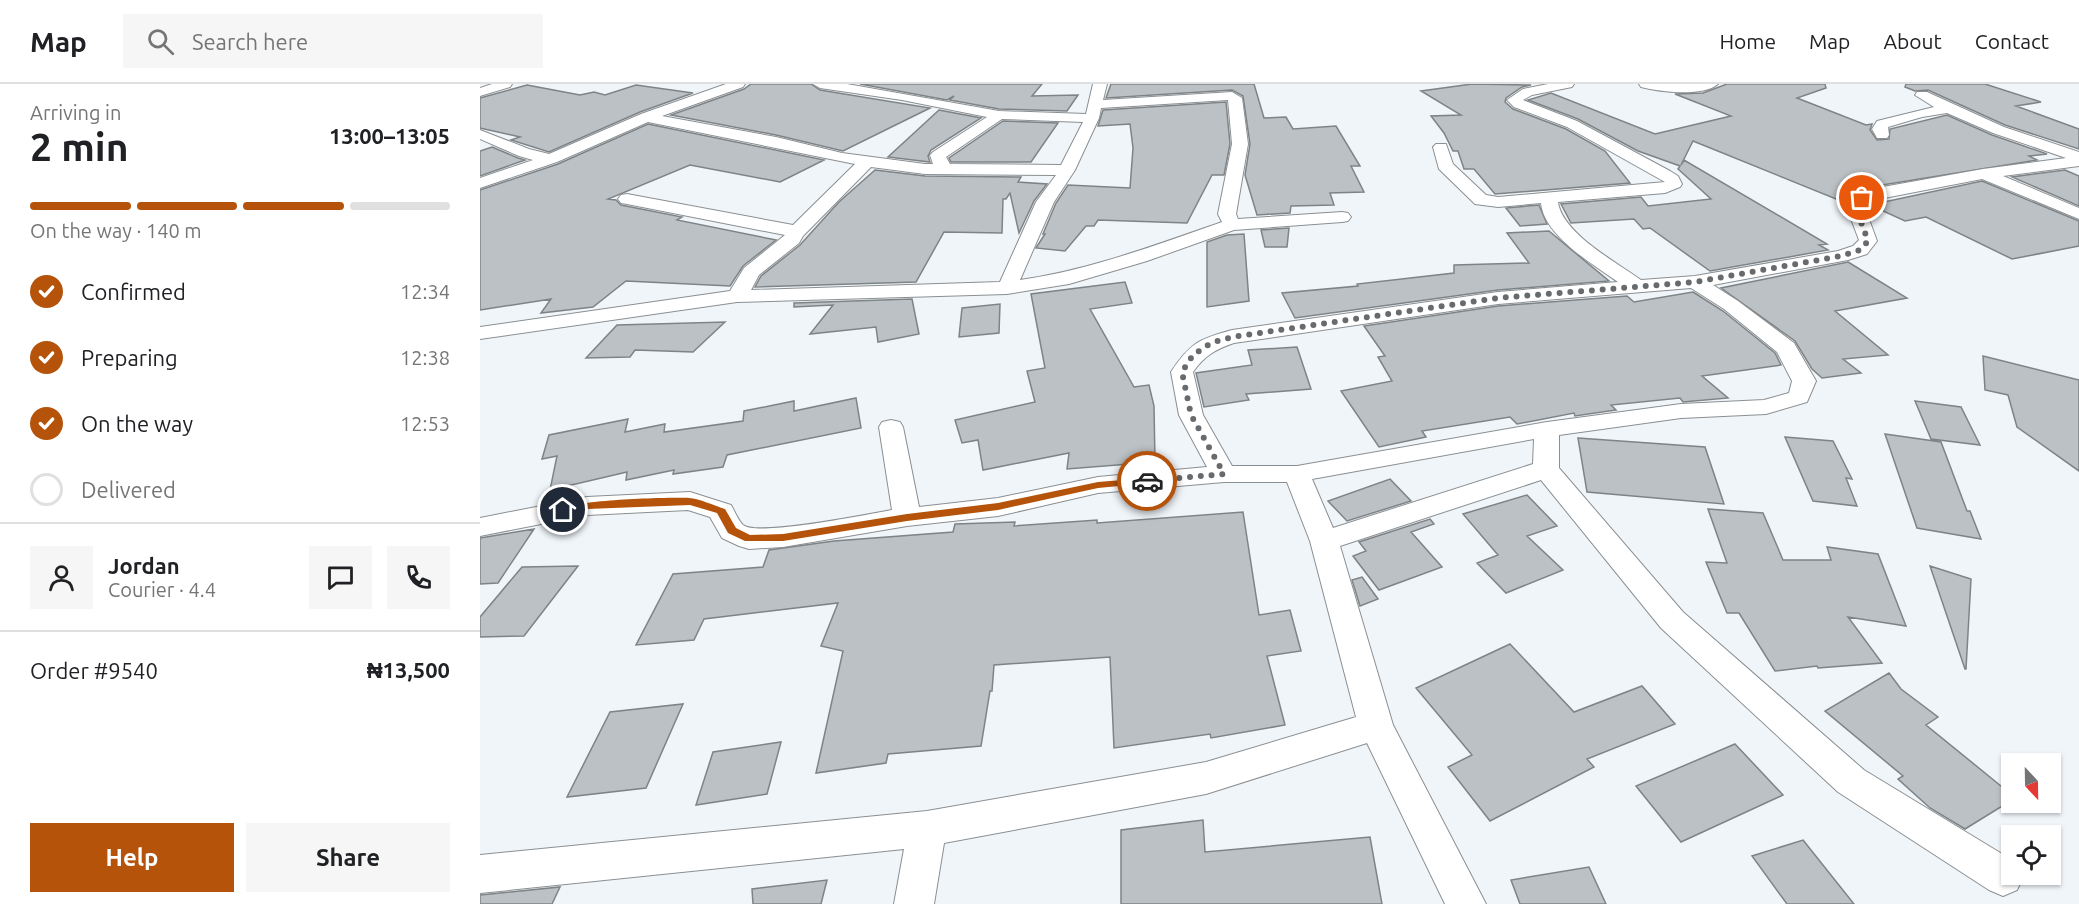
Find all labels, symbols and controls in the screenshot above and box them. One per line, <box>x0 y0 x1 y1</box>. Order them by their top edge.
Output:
search box <box>123 14 543 68</box>
icon: search <box>144 25 177 58</box>
text: Map <box>30 26 87 57</box>
text: Search here <box>192 29 308 54</box>
text: Home <box>1719 29 1776 53</box>
text: Map <box>1809 29 1850 53</box>
text: About <box>1883 29 1942 53</box>
text: Contact <box>1975 29 2049 53</box>
text: Arriving in <box>30 101 121 124</box>
text: 13:00–13:05 <box>329 123 450 148</box>
text: 2 min <box>30 125 129 168</box>
pin <box>1836 172 1887 223</box>
icon: bag <box>1845 181 1878 214</box>
text: On the way · 140 m <box>30 219 202 242</box>
icon: check <box>30 275 63 308</box>
text: Confirmed <box>81 279 186 304</box>
text: 12:34 <box>400 280 450 303</box>
icon: check <box>30 341 63 374</box>
text: Preparing <box>81 345 178 370</box>
text: 12:38 <box>400 346 450 369</box>
icon: check <box>30 407 63 440</box>
text: On the way <box>81 411 193 436</box>
text: 12:53 <box>400 412 450 435</box>
courier <box>1117 451 1177 511</box>
icon: car <box>1131 465 1164 498</box>
text: Delivered <box>81 477 176 502</box>
pin <box>537 484 588 535</box>
icon: home <box>546 493 579 526</box>
button: person <box>30 546 93 609</box>
button: chat <box>309 546 372 609</box>
button: phone <box>387 546 450 609</box>
text: Jordan <box>108 553 180 578</box>
text: Courier · 4.4 <box>108 578 216 601</box>
text: ₦13,500 <box>367 657 450 682</box>
text: Order #9540 <box>30 658 158 683</box>
north arrow <box>2001 753 2061 813</box>
map controls <box>2001 753 2061 885</box>
button: Help <box>30 823 234 892</box>
button: Share <box>246 823 450 892</box>
button: locate <box>2001 825 2061 885</box>

